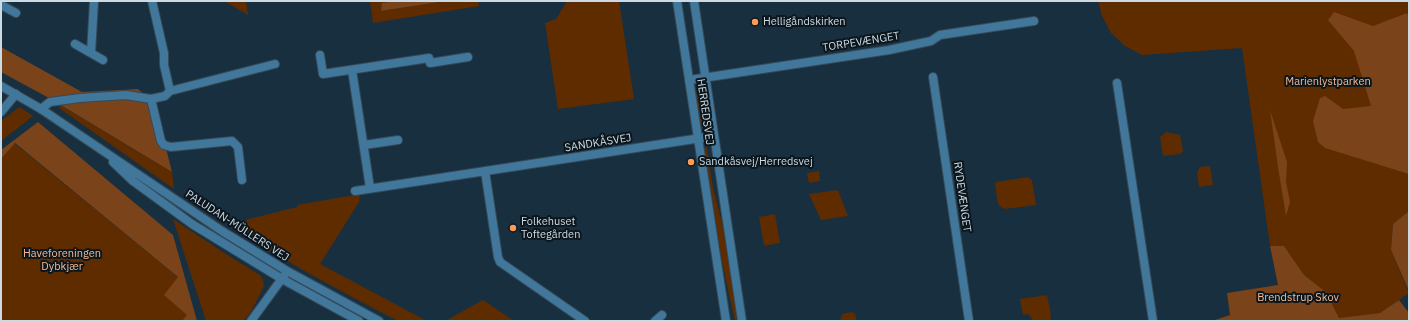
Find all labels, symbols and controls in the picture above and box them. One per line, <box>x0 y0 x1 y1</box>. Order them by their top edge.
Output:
place label: Helligåndskirken <box>763 15 846 29</box>
marker: Helligåndskirken <box>750 17 760 27</box>
street label: TORPEVÆNGET <box>821 29 901 55</box>
park label: Marienlystparken <box>1285 75 1371 89</box>
street label: HERREDSVEJ <box>694 78 716 146</box>
street label: SANDKÅSVEJ <box>564 131 632 155</box>
place label: Sandkåsvej/Herredsvej <box>699 155 813 169</box>
marker: Sandkåsvej/Herredsvej <box>686 157 696 167</box>
street label: RYDEVÆNGET <box>951 161 973 233</box>
street label: PALUDAN-MÜLLERS VEJ <box>183 188 291 264</box>
place label: Folkehuset Toftegården <box>521 215 580 241</box>
marker: Folkehuset Toftegården <box>508 223 518 233</box>
park label: Haveforeningen Dybkjær <box>23 247 101 273</box>
park label: Brendstrup Skov <box>1257 291 1339 305</box>

